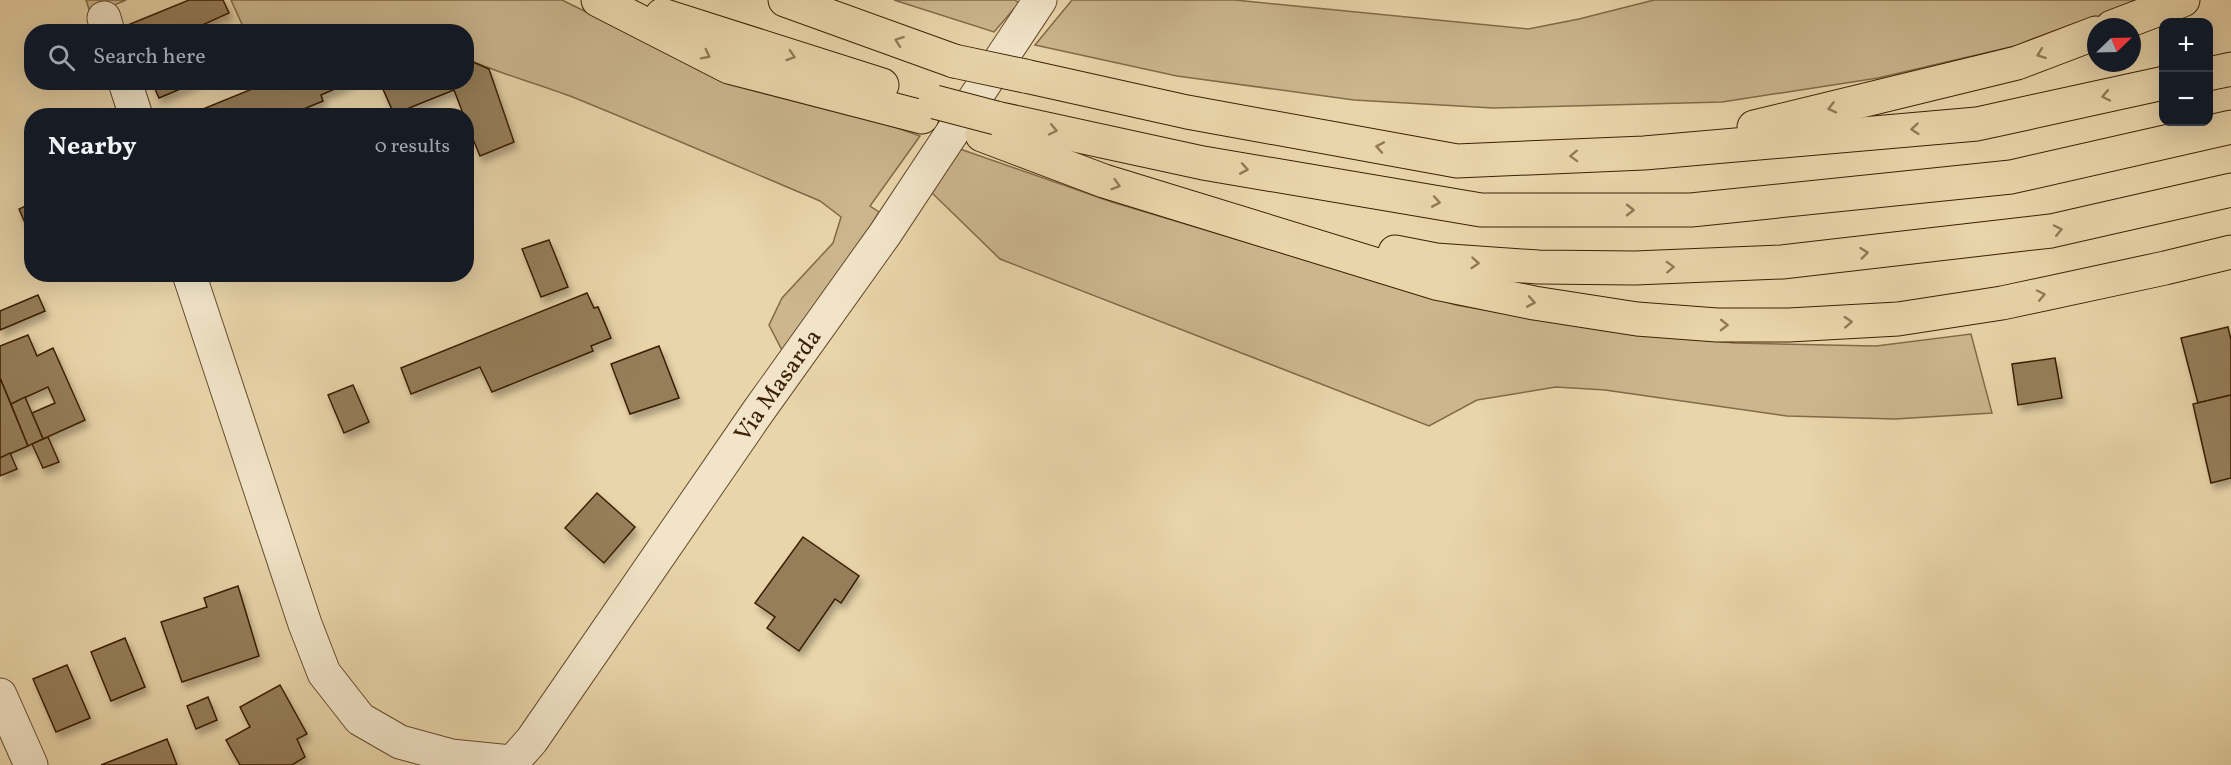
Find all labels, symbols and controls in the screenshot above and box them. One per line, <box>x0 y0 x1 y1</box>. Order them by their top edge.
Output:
north arrow <box>2087 18 2141 72</box>
map controls <box>2159 18 2213 126</box>
button: + <box>2159 18 2213 72</box>
search box <box>24 24 474 90</box>
one-way arrow <box>895 35 905 48</box>
icon: search <box>45 41 78 74</box>
text: Search here <box>93 42 206 73</box>
one-way arrow <box>2037 47 2048 59</box>
one-way arrow <box>700 48 711 59</box>
one-way arrow <box>785 49 796 61</box>
button: − <box>2159 72 2213 126</box>
one-way arrow <box>2102 88 2112 101</box>
one-way arrow <box>1828 101 1838 114</box>
one-way arrow <box>1910 122 1919 135</box>
one-way arrow <box>1048 123 1058 136</box>
text: Nearby <box>48 129 137 165</box>
text: 0 results <box>375 133 450 161</box>
one-way arrow <box>1375 141 1385 154</box>
one-way arrow <box>1569 150 1578 163</box>
one-way arrow <box>1239 163 1249 175</box>
one-way arrow <box>1110 178 1121 190</box>
one-way arrow <box>1431 195 1441 208</box>
one-way arrow <box>1626 204 1635 216</box>
one-way arrow <box>2053 224 2063 237</box>
one-way arrow <box>1860 247 1869 259</box>
one-way arrow <box>1471 256 1480 269</box>
one-way arrow <box>1666 260 1675 273</box>
one-way arrow <box>2035 290 2045 303</box>
one-way arrow <box>1526 295 1536 308</box>
one-way arrow <box>1843 316 1852 329</box>
one-way arrow <box>1720 319 1729 331</box>
street label: Via Masarda <box>727 323 831 449</box>

